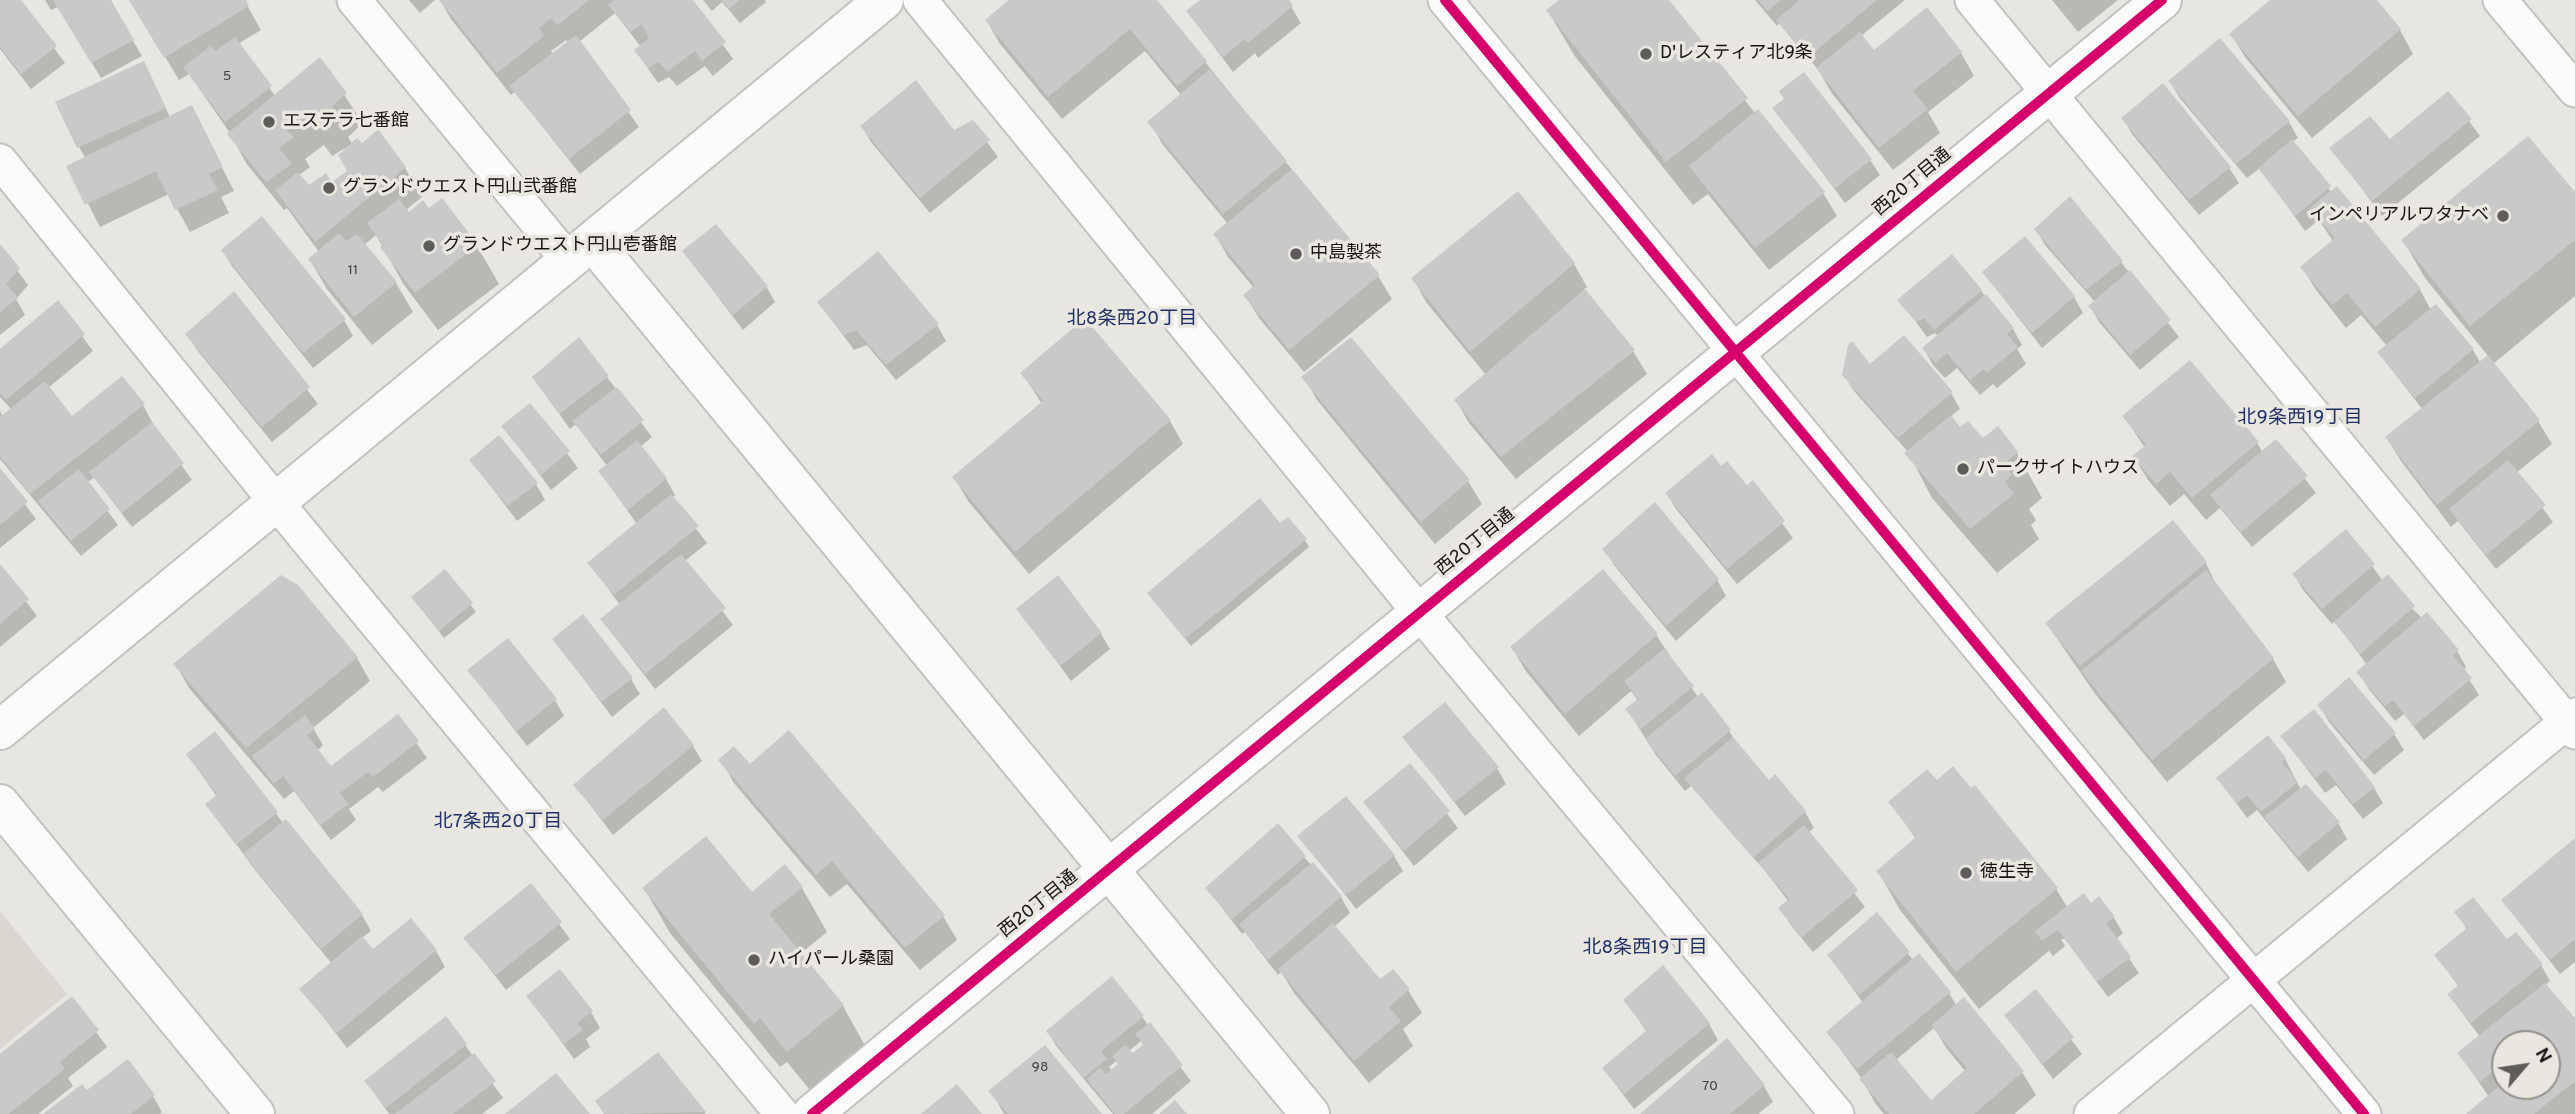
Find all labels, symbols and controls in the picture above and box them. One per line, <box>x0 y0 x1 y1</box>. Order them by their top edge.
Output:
place label: D'レスティア北9条 <box>1660 43 1813 65</box>
marker: D'レスティア北9条 <box>1638 46 1654 62</box>
house number: 5 <box>223 69 231 85</box>
place label: エステラ七番館 <box>283 111 409 133</box>
marker: エステラ七番館 <box>261 114 277 130</box>
street label: 西20丁目通 <box>1870 144 1956 222</box>
place label: グランドウエスト円山弐番館 <box>343 177 577 199</box>
marker: グランドウエスト円山弐番館 <box>321 180 337 196</box>
place label: インペリアルワタナベ <box>2309 205 2489 227</box>
marker: インペリアルワタナベ <box>2495 208 2511 224</box>
place label: グランドウエスト円山壱番館 <box>443 235 677 257</box>
marker: グランドウエスト円山壱番館 <box>421 238 437 254</box>
place label: 中島製茶 <box>1310 243 1382 265</box>
marker: 中島製茶 <box>1288 246 1304 262</box>
house number: 11 <box>348 263 358 279</box>
district label: 北8条西20丁目 <box>1067 309 1197 331</box>
district label: 北9条西19丁目 <box>2238 408 2362 430</box>
place label: パークサイトハウス <box>1977 458 2139 480</box>
marker: パークサイトハウス <box>1955 461 1971 477</box>
street label: 西20丁目通 <box>1432 505 1520 581</box>
district label: 北7条西20丁目 <box>434 812 562 834</box>
place label: 徳生寺 <box>1980 862 2034 884</box>
marker: 徳生寺 <box>1958 865 1974 881</box>
street label: 西20丁目通 <box>995 867 1083 943</box>
district label: 北8条西19丁目 <box>1582 938 1708 960</box>
place label: ハイパール桑園 <box>768 949 894 971</box>
marker: ハイパール桑園 <box>746 952 762 968</box>
north arrow <box>2491 1030 2561 1100</box>
text: N <box>2529 1044 2556 1068</box>
house number: 98 <box>1032 1060 1048 1076</box>
house number: 70 <box>1702 1079 1718 1095</box>

